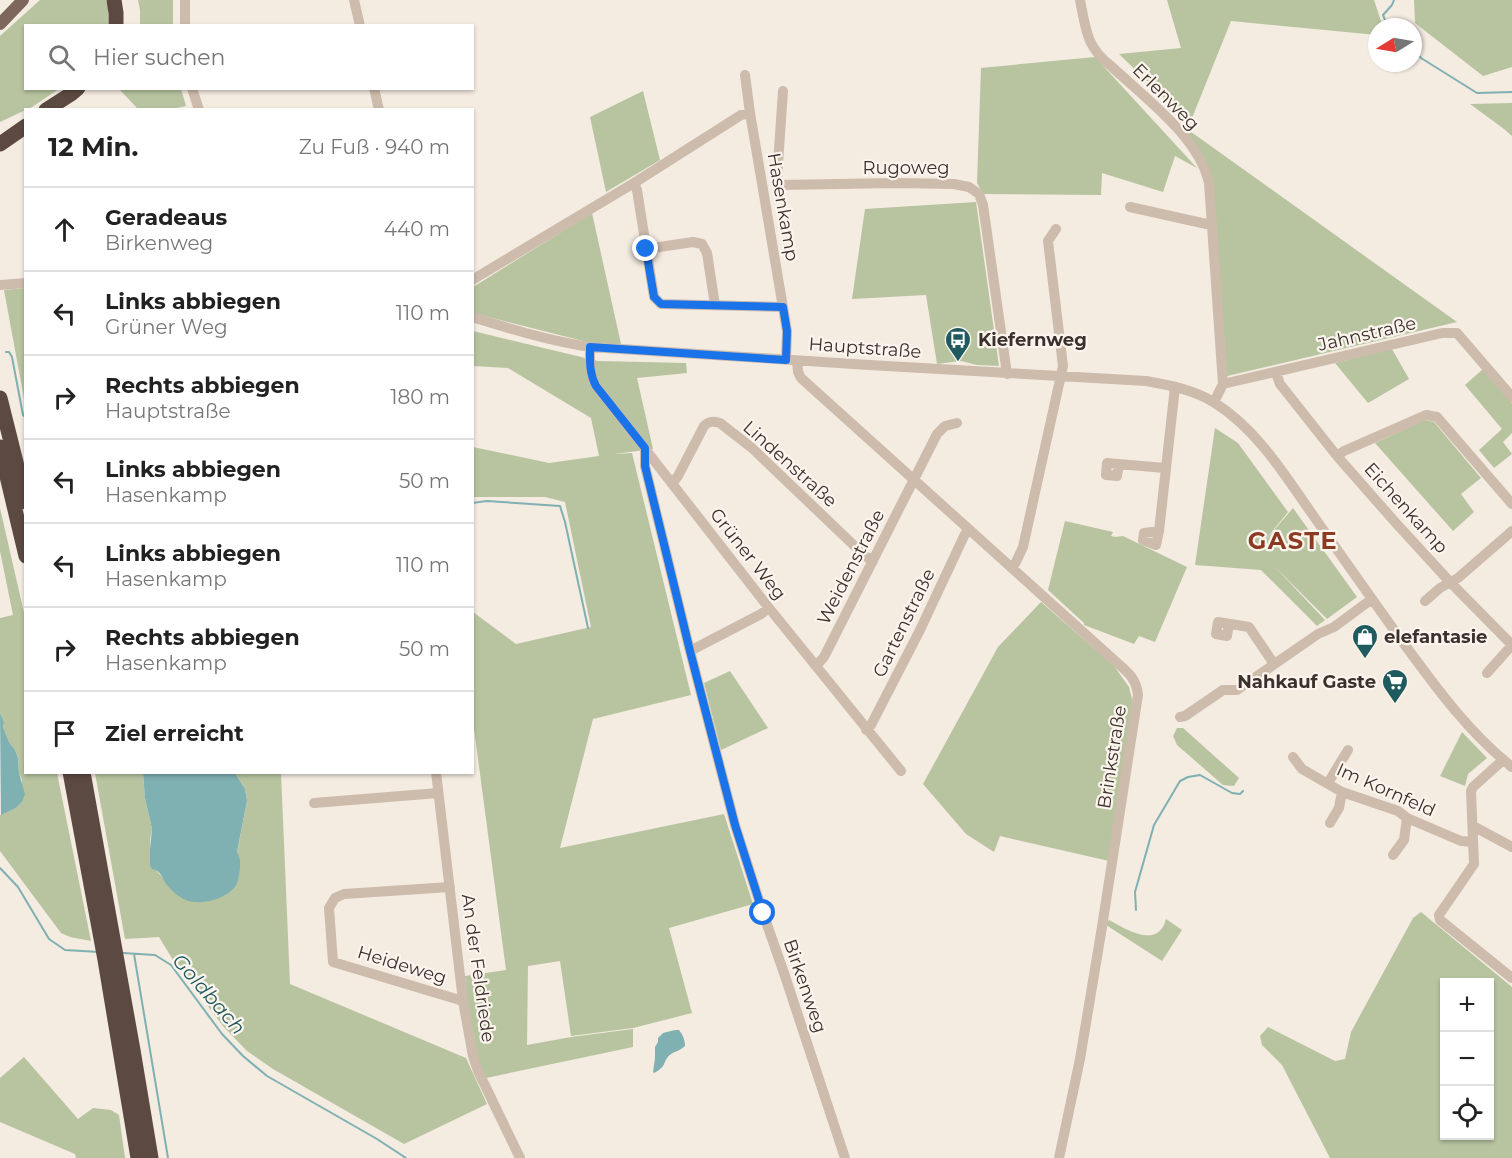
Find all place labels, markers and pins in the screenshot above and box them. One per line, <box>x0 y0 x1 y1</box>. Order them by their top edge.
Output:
bus stop icon: Kiefernweg <box>943 325 973 363</box>
place label: Kiefernweg <box>978 329 1087 351</box>
shop icon: elefantasie <box>1350 622 1380 660</box>
place label: elefantasie <box>1384 626 1487 648</box>
supermarket icon: Nahkauf Gaste <box>1380 667 1410 705</box>
place label: Nahkauf Gaste <box>1237 671 1376 693</box>

